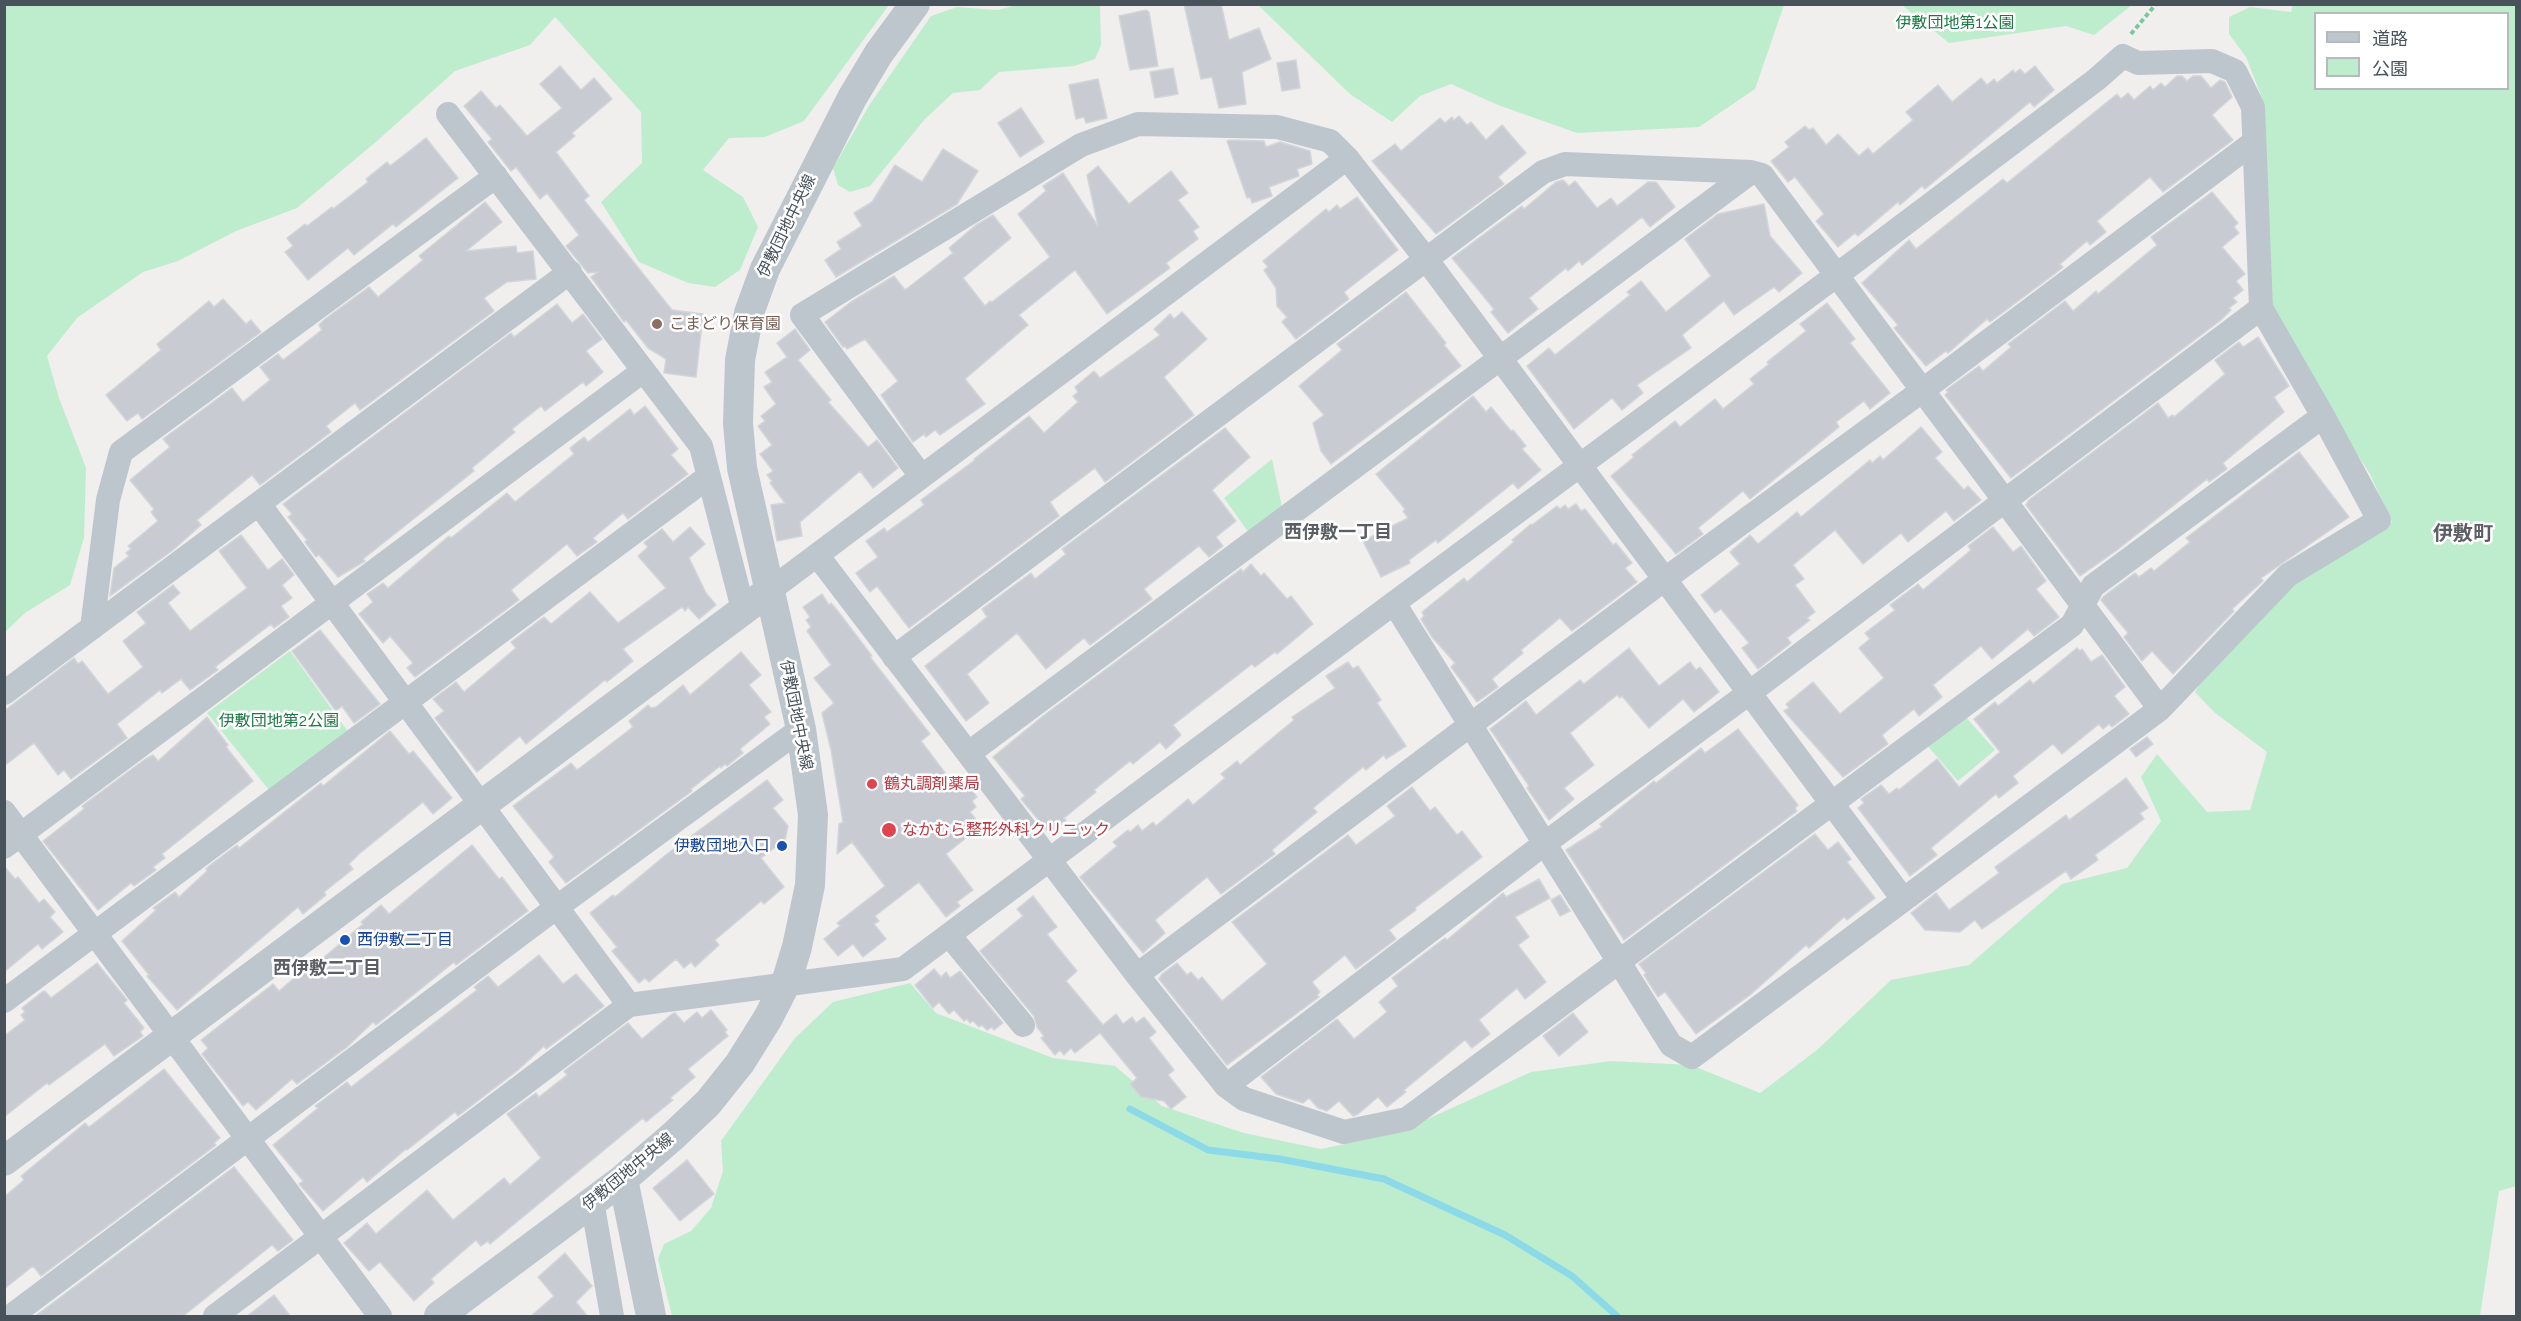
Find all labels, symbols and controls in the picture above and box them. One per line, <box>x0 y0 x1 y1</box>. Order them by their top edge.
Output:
legend <box>2314 12 2509 90</box>
park label: 伊敷団地第1公園 <box>1896 13 2014 33</box>
text: 道路 <box>2372 28 2408 49</box>
text: 公園 <box>2372 58 2408 79</box>
street label: 伊敷団地中央線 <box>754 171 820 281</box>
place label: こまどり保育園 <box>669 314 781 334</box>
marker: こまどり保育園 <box>650 317 664 331</box>
district label: 西伊敷一丁目 <box>1284 522 1392 544</box>
district label: 伊敷町 <box>2433 522 2493 546</box>
street label: 伊敷団地中央線 <box>776 658 816 772</box>
park label: 伊敷団地第2公園 <box>219 711 339 731</box>
place label: 鶴丸調剤薬局 <box>884 774 980 794</box>
marker: 鶴丸調剤薬局 <box>865 777 879 791</box>
place label: なかむら整形外科クリニック <box>902 820 1110 840</box>
marker: なかむら整形外科クリニック <box>880 821 898 839</box>
place label: 伊敷団地入口 <box>674 836 770 856</box>
marker: 伊敷団地入口 <box>775 839 789 853</box>
place label: 西伊敷二丁目 <box>357 930 453 950</box>
marker: 西伊敷二丁目 <box>338 933 352 947</box>
district label: 西伊敷二丁目 <box>273 958 381 980</box>
street label: 伊敷団地中央線 <box>578 1129 678 1215</box>

